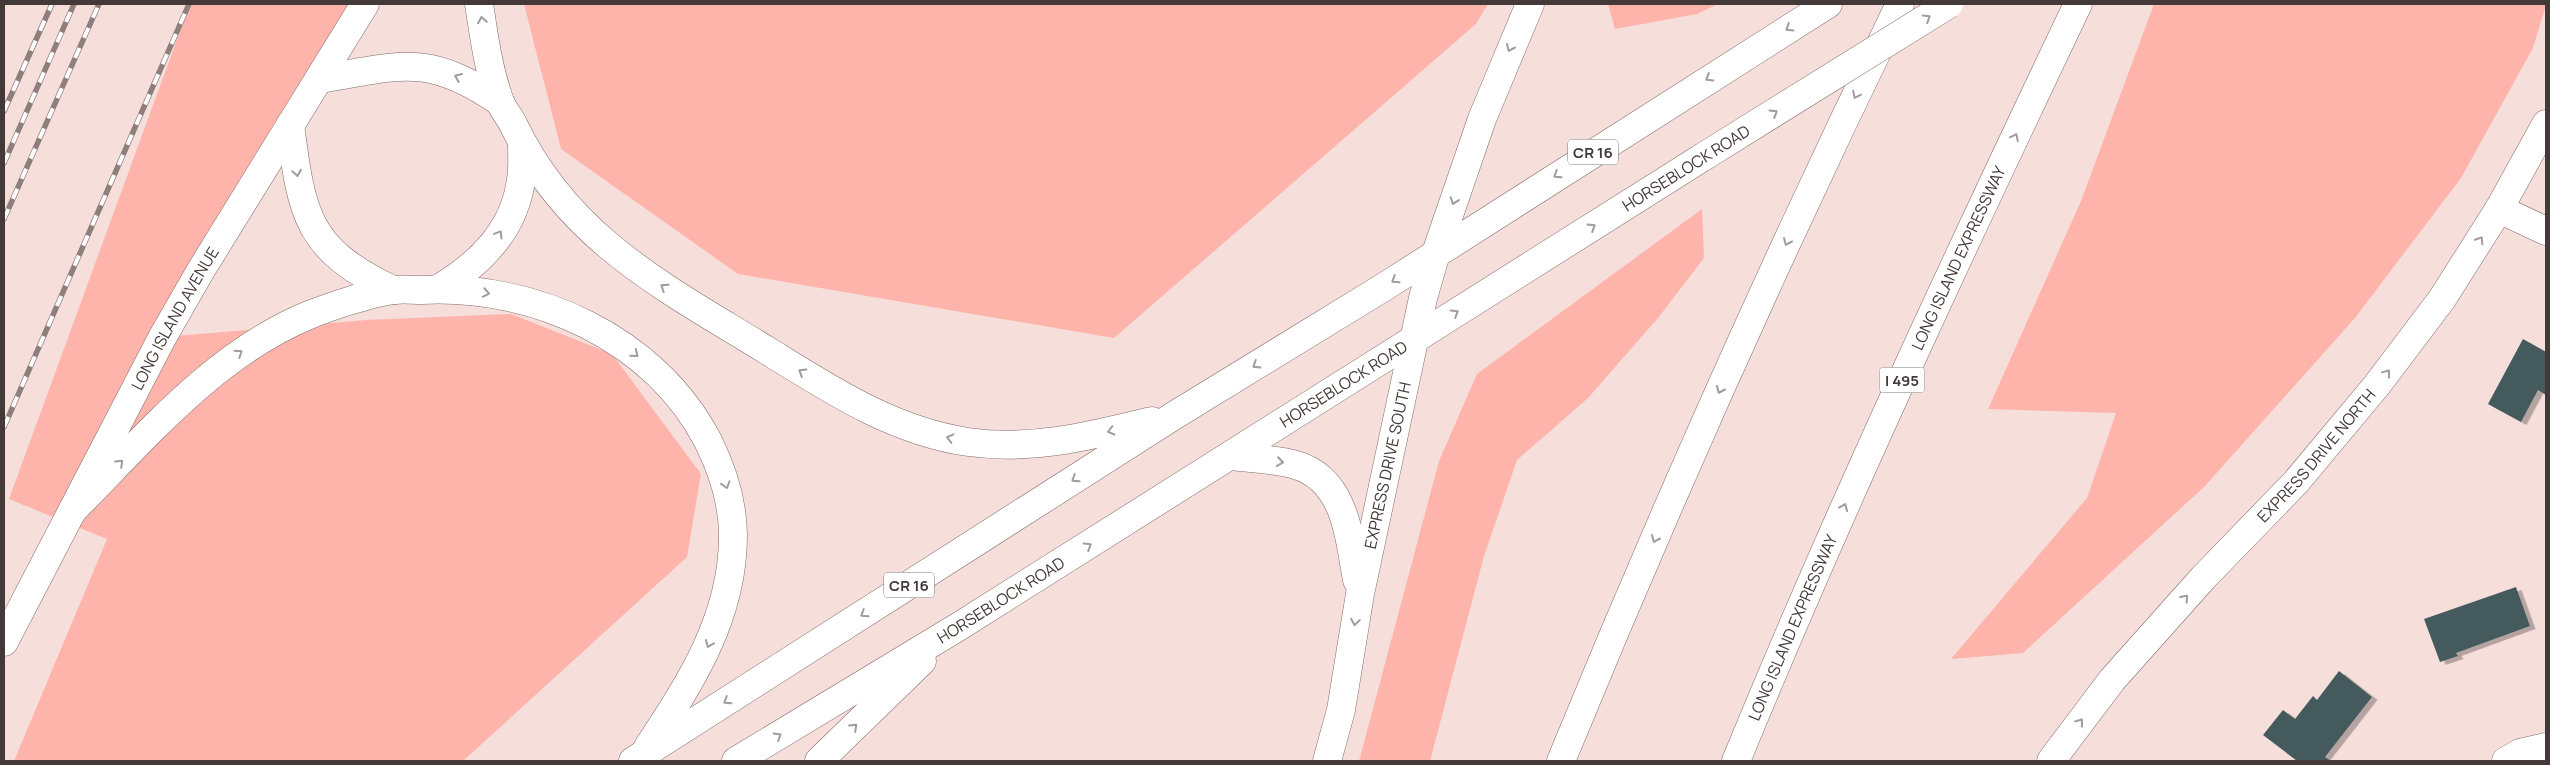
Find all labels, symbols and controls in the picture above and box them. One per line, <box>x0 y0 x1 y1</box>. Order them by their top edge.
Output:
one-way arrow <box>1921 14 1930 24</box>
one-way arrow <box>477 16 487 24</box>
one-way arrow <box>1785 22 1795 31</box>
one-way arrow <box>1506 43 1516 52</box>
one-way arrow <box>1706 72 1715 81</box>
one-way arrow <box>454 73 463 84</box>
one-way arrow <box>1852 90 1862 99</box>
one-way arrow <box>1768 110 1777 119</box>
street label: HORSEBLOCK ROAD <box>1618 120 1754 216</box>
one-way arrow <box>2008 133 2019 142</box>
road number: CR 16 <box>1568 140 1618 164</box>
street label: LONG ISLAND EXPRESSWAY <box>1906 162 2011 354</box>
one-way arrow <box>291 169 301 178</box>
one-way arrow <box>1554 169 1563 178</box>
one-way arrow <box>1450 196 1460 205</box>
one-way arrow <box>1587 223 1596 233</box>
one-way arrow <box>493 230 503 239</box>
one-way arrow <box>2473 236 2483 245</box>
one-way arrow <box>1783 237 1794 246</box>
street label: LONG ISLAND AVENUE <box>126 243 224 394</box>
one-way arrow <box>1391 274 1400 283</box>
one-way arrow <box>660 284 670 293</box>
one-way arrow <box>482 287 491 298</box>
one-way arrow <box>1449 310 1458 319</box>
street label: HORSEBLOCK ROAD <box>1275 335 1412 432</box>
one-way arrow <box>629 348 638 356</box>
one-way arrow <box>233 350 243 359</box>
one-way arrow <box>1253 359 1262 369</box>
road number: I 495 <box>1880 368 1924 392</box>
one-way arrow <box>799 369 808 379</box>
one-way arrow <box>2381 370 2389 379</box>
street label: EXPRESS DRIVE SOUTH <box>1359 380 1416 551</box>
street label: EXPRESS DRIVE NORTH <box>2252 384 2380 527</box>
one-way arrow <box>1716 385 1727 394</box>
one-way arrow <box>1106 425 1115 436</box>
one-way arrow <box>946 433 955 444</box>
one-way arrow <box>1276 456 1284 467</box>
one-way arrow <box>114 460 123 469</box>
one-way arrow <box>1071 473 1080 482</box>
one-way arrow <box>721 481 731 489</box>
one-way arrow <box>1838 503 1849 512</box>
street label: LONG ISLAND EXPRESSWAY <box>1743 531 1842 724</box>
one-way arrow <box>1650 534 1661 543</box>
one-way arrow <box>1082 543 1092 552</box>
street label: HORSEBLOCK ROAD <box>933 551 1069 648</box>
road number: CR 16 <box>884 572 934 598</box>
one-way arrow <box>2179 595 2188 604</box>
one-way arrow <box>860 607 869 617</box>
one-way arrow <box>1350 619 1361 627</box>
one-way arrow <box>705 639 716 648</box>
one-way arrow <box>723 695 733 704</box>
one-way arrow <box>2074 718 2083 728</box>
one-way arrow <box>848 724 857 733</box>
one-way arrow <box>772 733 781 743</box>

